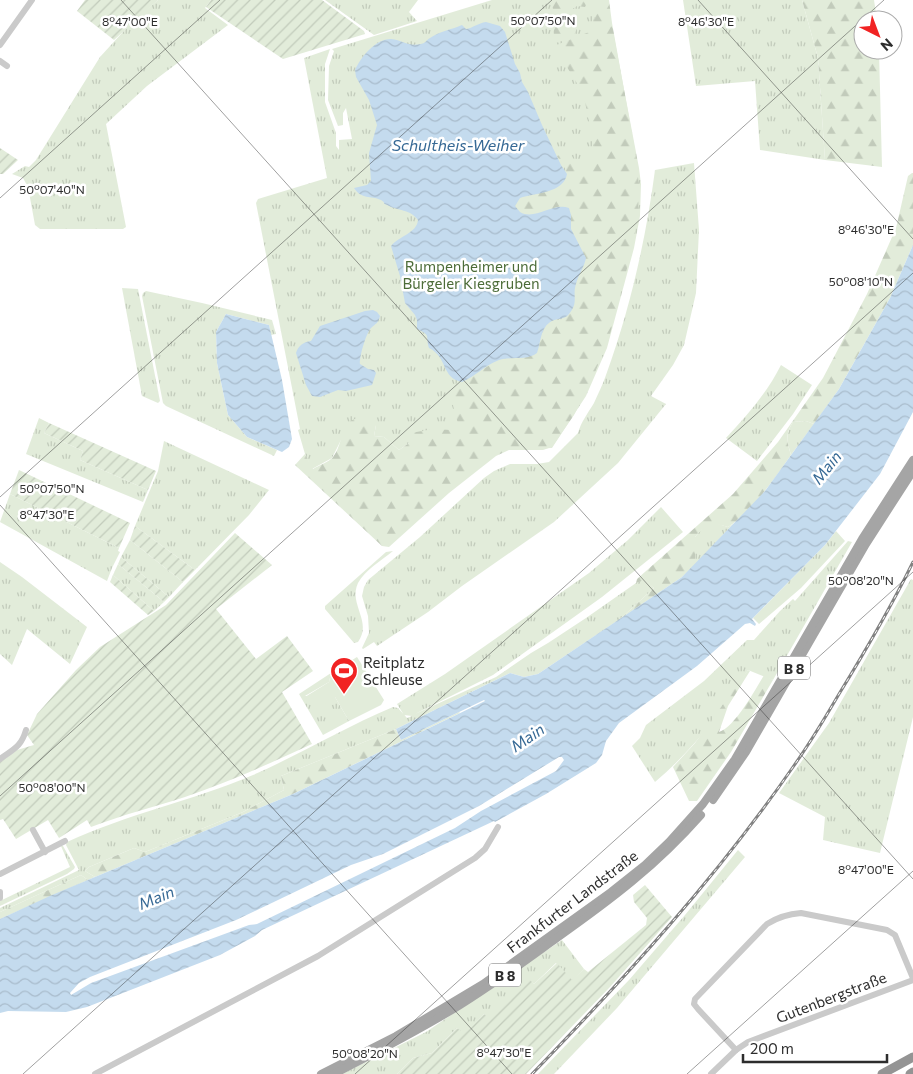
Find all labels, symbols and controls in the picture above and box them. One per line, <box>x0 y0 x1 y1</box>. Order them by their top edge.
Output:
north arrow <box>853 10 903 60</box>
text: 50°07'50"N <box>510 13 576 27</box>
text: 8°47'00"E <box>102 14 158 28</box>
text: 8°46'30"E <box>678 14 734 28</box>
text: N <box>877 35 897 55</box>
water label: Schultheis-Weiher <box>392 135 525 154</box>
text: 50°07'40"N <box>19 182 85 196</box>
text: 8°46'30"E <box>838 222 894 236</box>
park label: Rumpenheimer und Bürgeler Kiesgruben <box>402 257 540 292</box>
text: 50°08'10"N <box>829 274 893 288</box>
water label: Main <box>807 447 845 487</box>
text: 50°07'50"N <box>19 481 85 495</box>
text: 8°47'30"E <box>20 507 74 521</box>
text: 50°08'20"N <box>828 573 894 587</box>
place label: Reitplatz Schleuse <box>363 653 425 688</box>
sports icon: Reitplatz Schleuse <box>329 656 359 695</box>
road number: B 8 <box>778 656 810 680</box>
water label: Main <box>506 719 548 755</box>
text: 50°08'00"N <box>18 780 86 794</box>
street label: Frankfurter Landstraße <box>503 846 641 956</box>
text: 8°47'00"E <box>838 862 894 876</box>
water label: Main <box>135 881 177 913</box>
road number: B 8 <box>489 964 521 986</box>
street label: Gutenbergstraße <box>773 968 889 1026</box>
scale bar <box>743 1032 887 1064</box>
text: 200 m <box>750 1039 794 1057</box>
text: 8°47'30"E <box>477 1045 531 1059</box>
text: 50°08'20"N <box>332 1046 398 1060</box>

